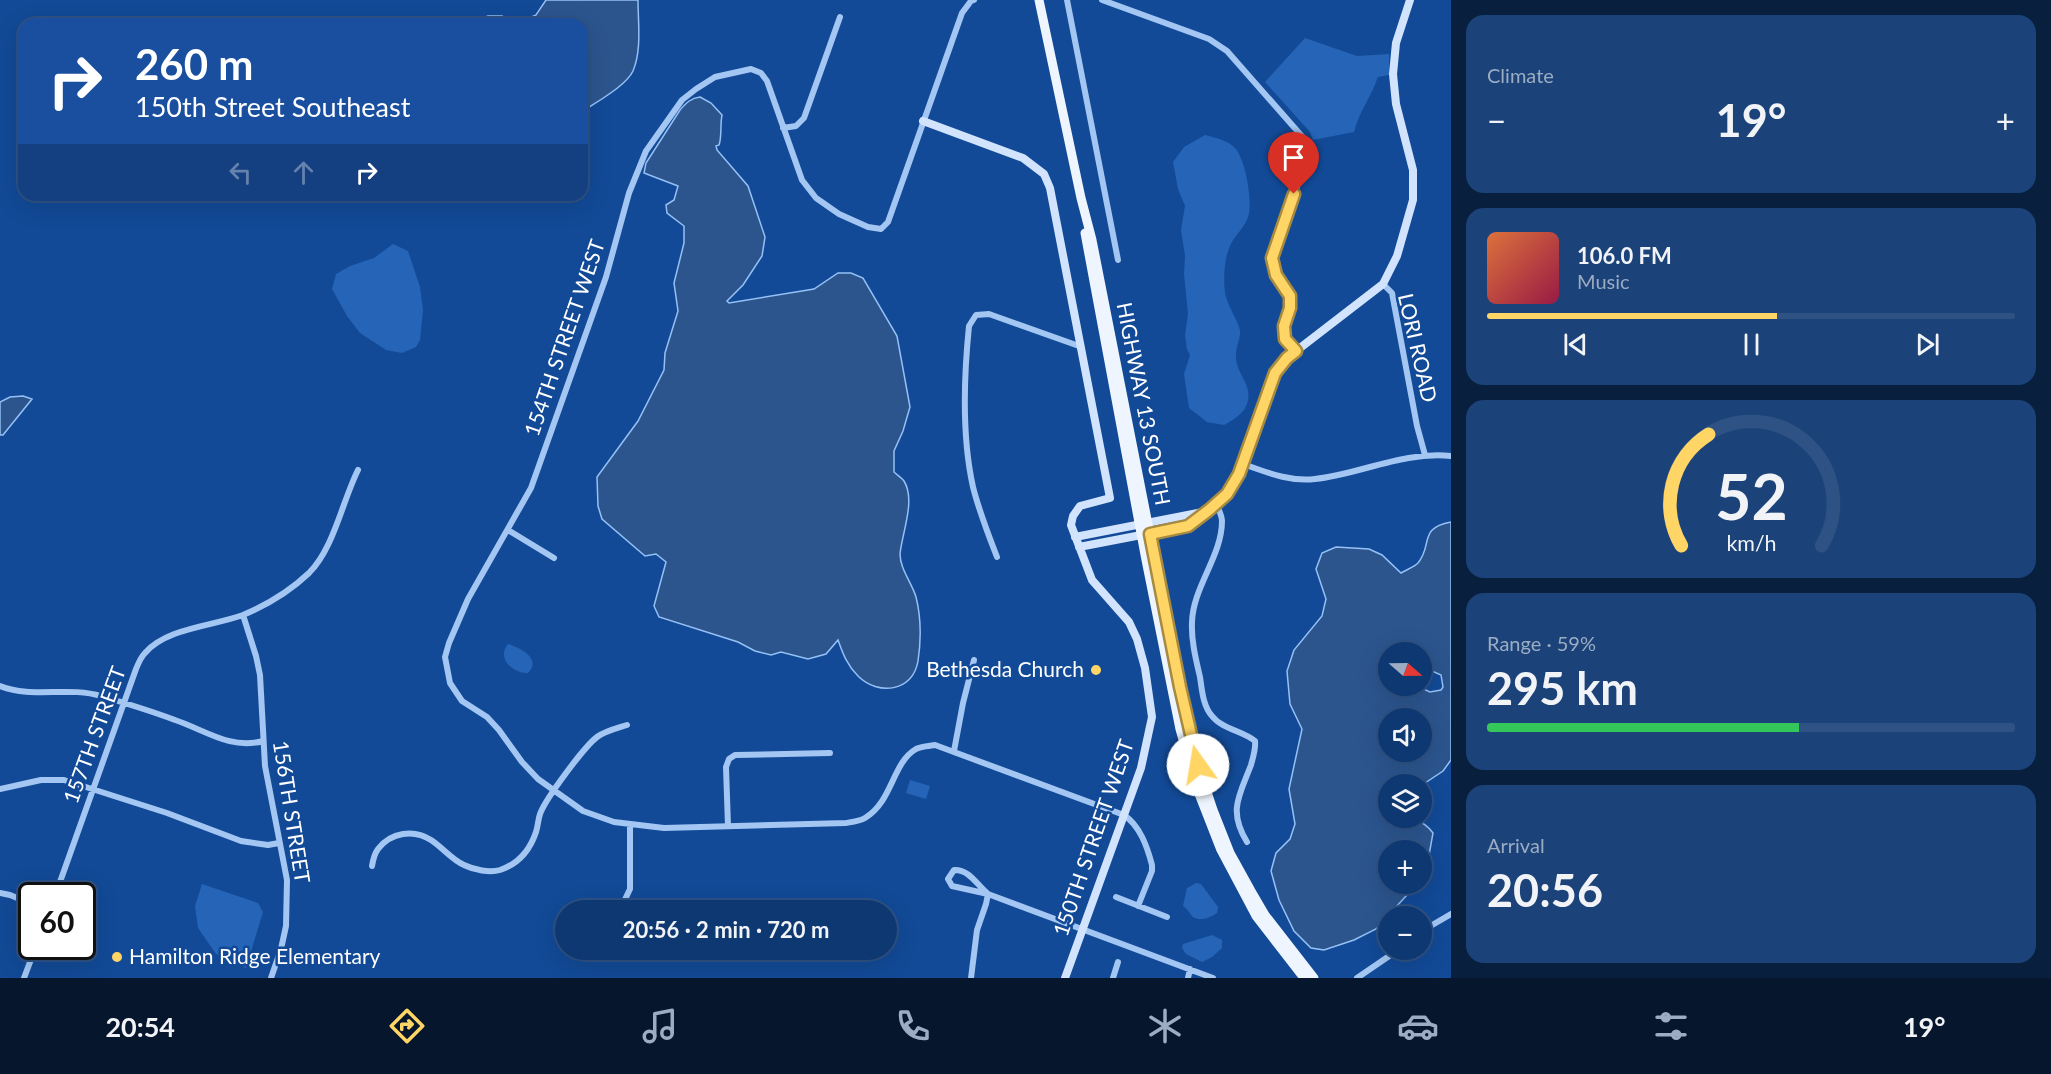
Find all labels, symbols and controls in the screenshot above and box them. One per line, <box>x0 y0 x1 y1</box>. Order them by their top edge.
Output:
text: 260 m <box>135 39 253 89</box>
icon: right <box>36 42 114 120</box>
text: Climate <box>1487 63 1554 87</box>
text: 150th Street Southeast <box>135 90 410 123</box>
text: 19° <box>1716 93 1786 147</box>
text: − <box>1487 100 1506 140</box>
text: + <box>1996 100 2015 140</box>
pin <box>1268 132 1319 194</box>
icon: arrive <box>1277 141 1310 174</box>
icon: left <box>224 156 257 189</box>
icon: ahead <box>287 156 320 189</box>
icon: right <box>350 156 383 189</box>
street label: 154TH STREET WEST <box>518 235 609 439</box>
text: 106.0 FM <box>1577 242 1672 269</box>
text: Music <box>1577 269 1630 293</box>
street label: LORI ROAD <box>1394 291 1443 405</box>
street label: HIGHWAY 13 SOUTH <box>1113 300 1176 507</box>
icon: previous <box>1559 328 1592 361</box>
icon: pause <box>1735 328 1768 361</box>
icon: next <box>1911 328 1944 361</box>
text: 52 <box>1715 458 1787 533</box>
text: km/h <box>1726 530 1776 556</box>
text: Range · 59% <box>1487 631 1596 655</box>
north arrow <box>1378 642 1432 696</box>
map controls <box>1378 642 1432 960</box>
place label: Bethesda Church <box>926 656 1084 681</box>
text: 295 km <box>1487 661 1638 715</box>
street label: 157TH STREET <box>57 662 130 806</box>
marker: Bethesda Church <box>1089 663 1103 677</box>
button: sound <box>1378 708 1432 762</box>
position arrow <box>1166 733 1230 797</box>
street label: 150TH STREET WEST <box>1047 735 1138 939</box>
street label: 156TH STREET <box>269 739 316 885</box>
button: layers <box>1378 774 1432 828</box>
text: Arrival <box>1487 833 1545 857</box>
button: + <box>1378 840 1432 894</box>
text: 20:56 <box>1487 863 1603 917</box>
speed limit sign: 60 <box>18 882 96 960</box>
button: − <box>1378 906 1432 960</box>
text: 20:56 · 2 min · 720 m <box>623 916 829 943</box>
place label: Hamilton Ridge Elementary <box>129 943 381 968</box>
marker: Hamilton Ridge Elementary <box>110 950 124 964</box>
icon: directions <box>386 1005 428 1047</box>
icon: music <box>639 1005 681 1047</box>
icon: phone <box>892 1005 934 1047</box>
icon: climate <box>1144 1005 1186 1047</box>
icon: car <box>1397 1005 1439 1047</box>
icon: filters <box>1650 1005 1692 1047</box>
text: 20:54 <box>105 1010 175 1043</box>
text: 19° <box>1903 1010 1945 1043</box>

